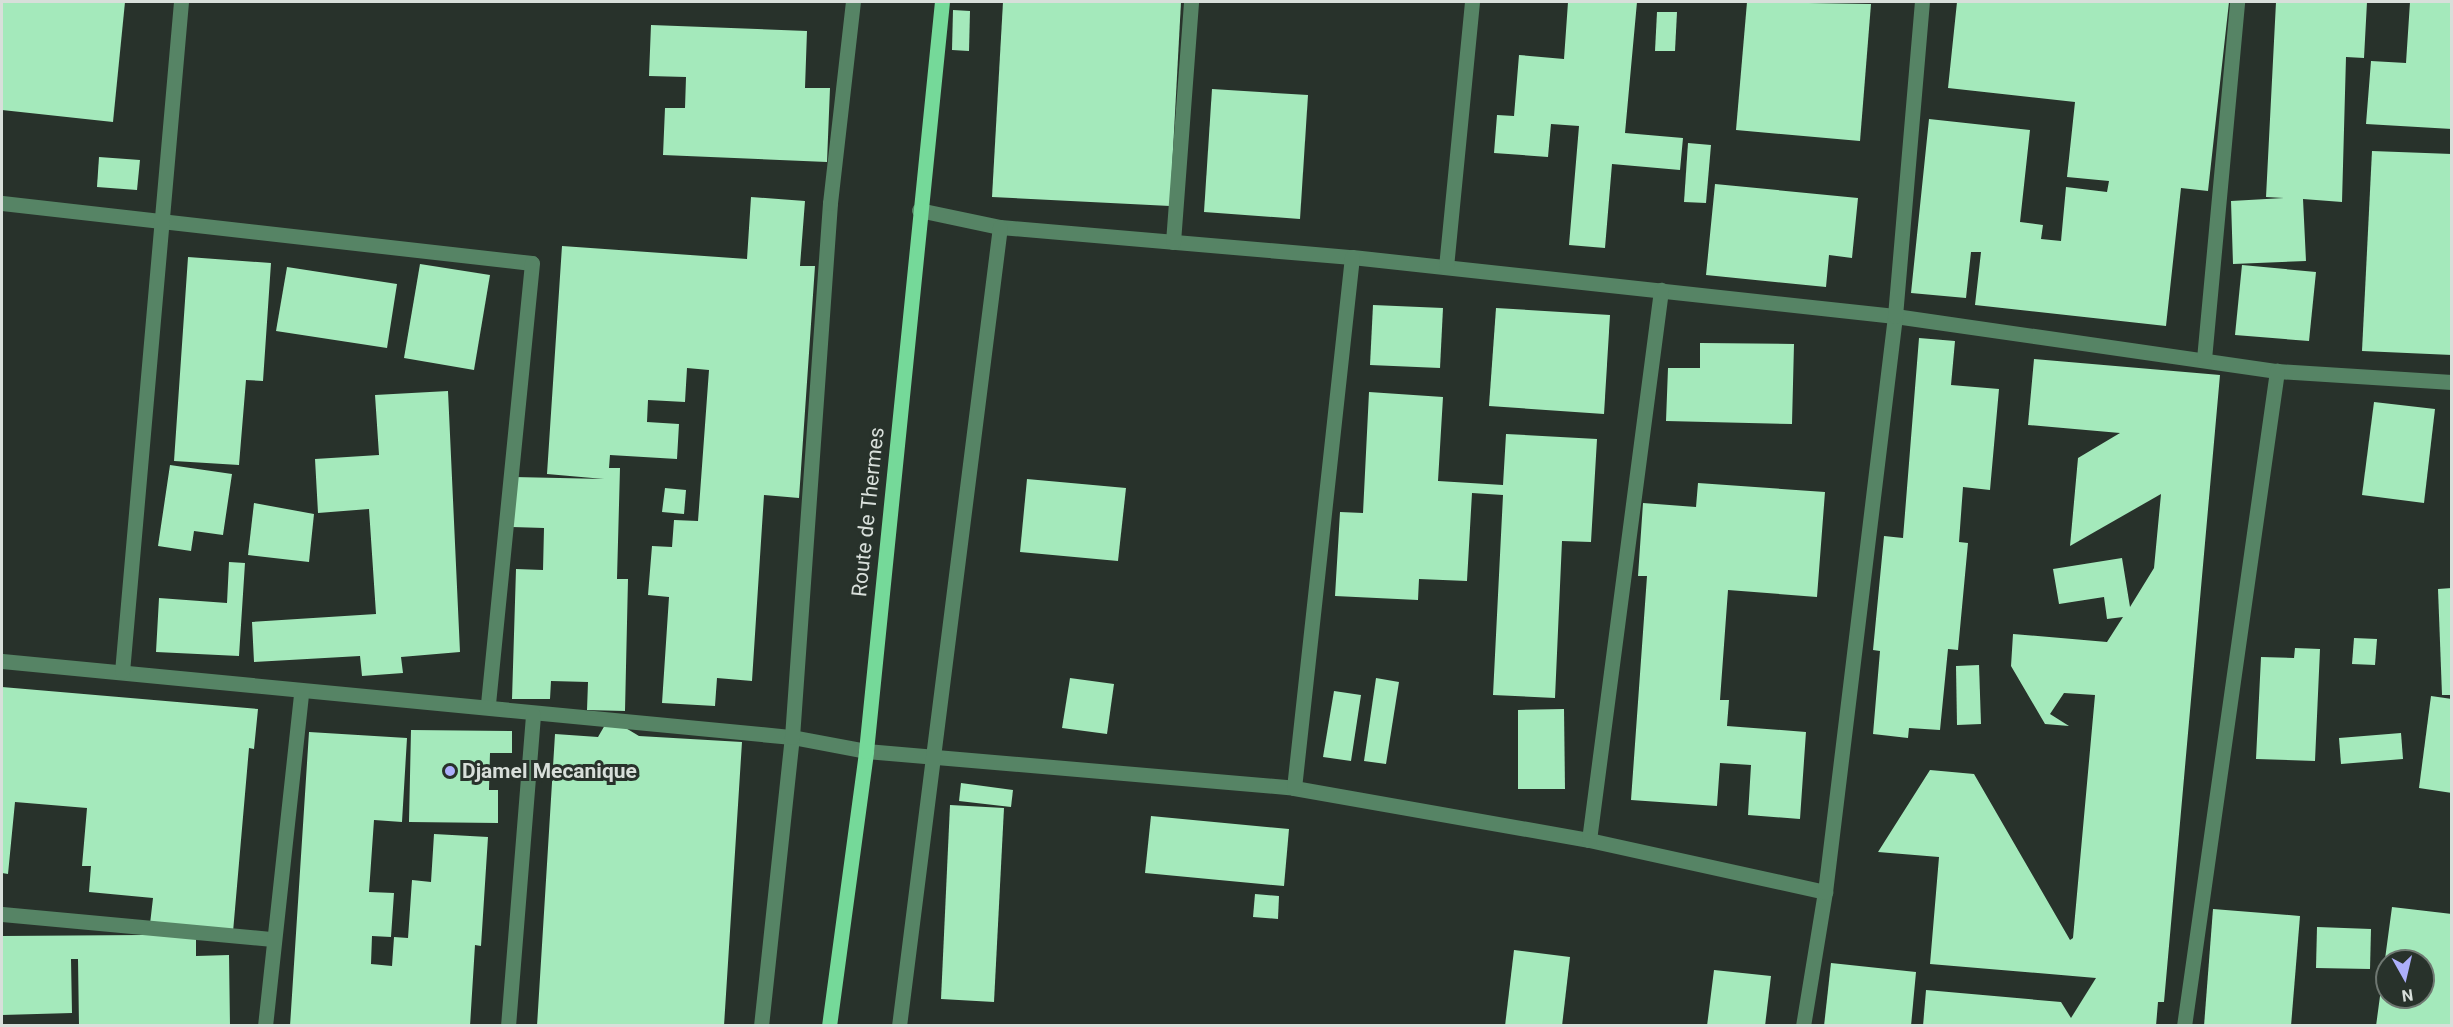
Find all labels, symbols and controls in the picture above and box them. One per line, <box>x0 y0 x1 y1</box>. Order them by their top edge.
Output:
street label: Route de Thermes <box>847 426 889 598</box>
place label: Djamel Mecanique <box>462 758 637 784</box>
marker: Djamel Mecanique <box>443 764 457 778</box>
north arrow <box>2375 949 2435 1009</box>
text: N <box>2400 985 2414 1006</box>

